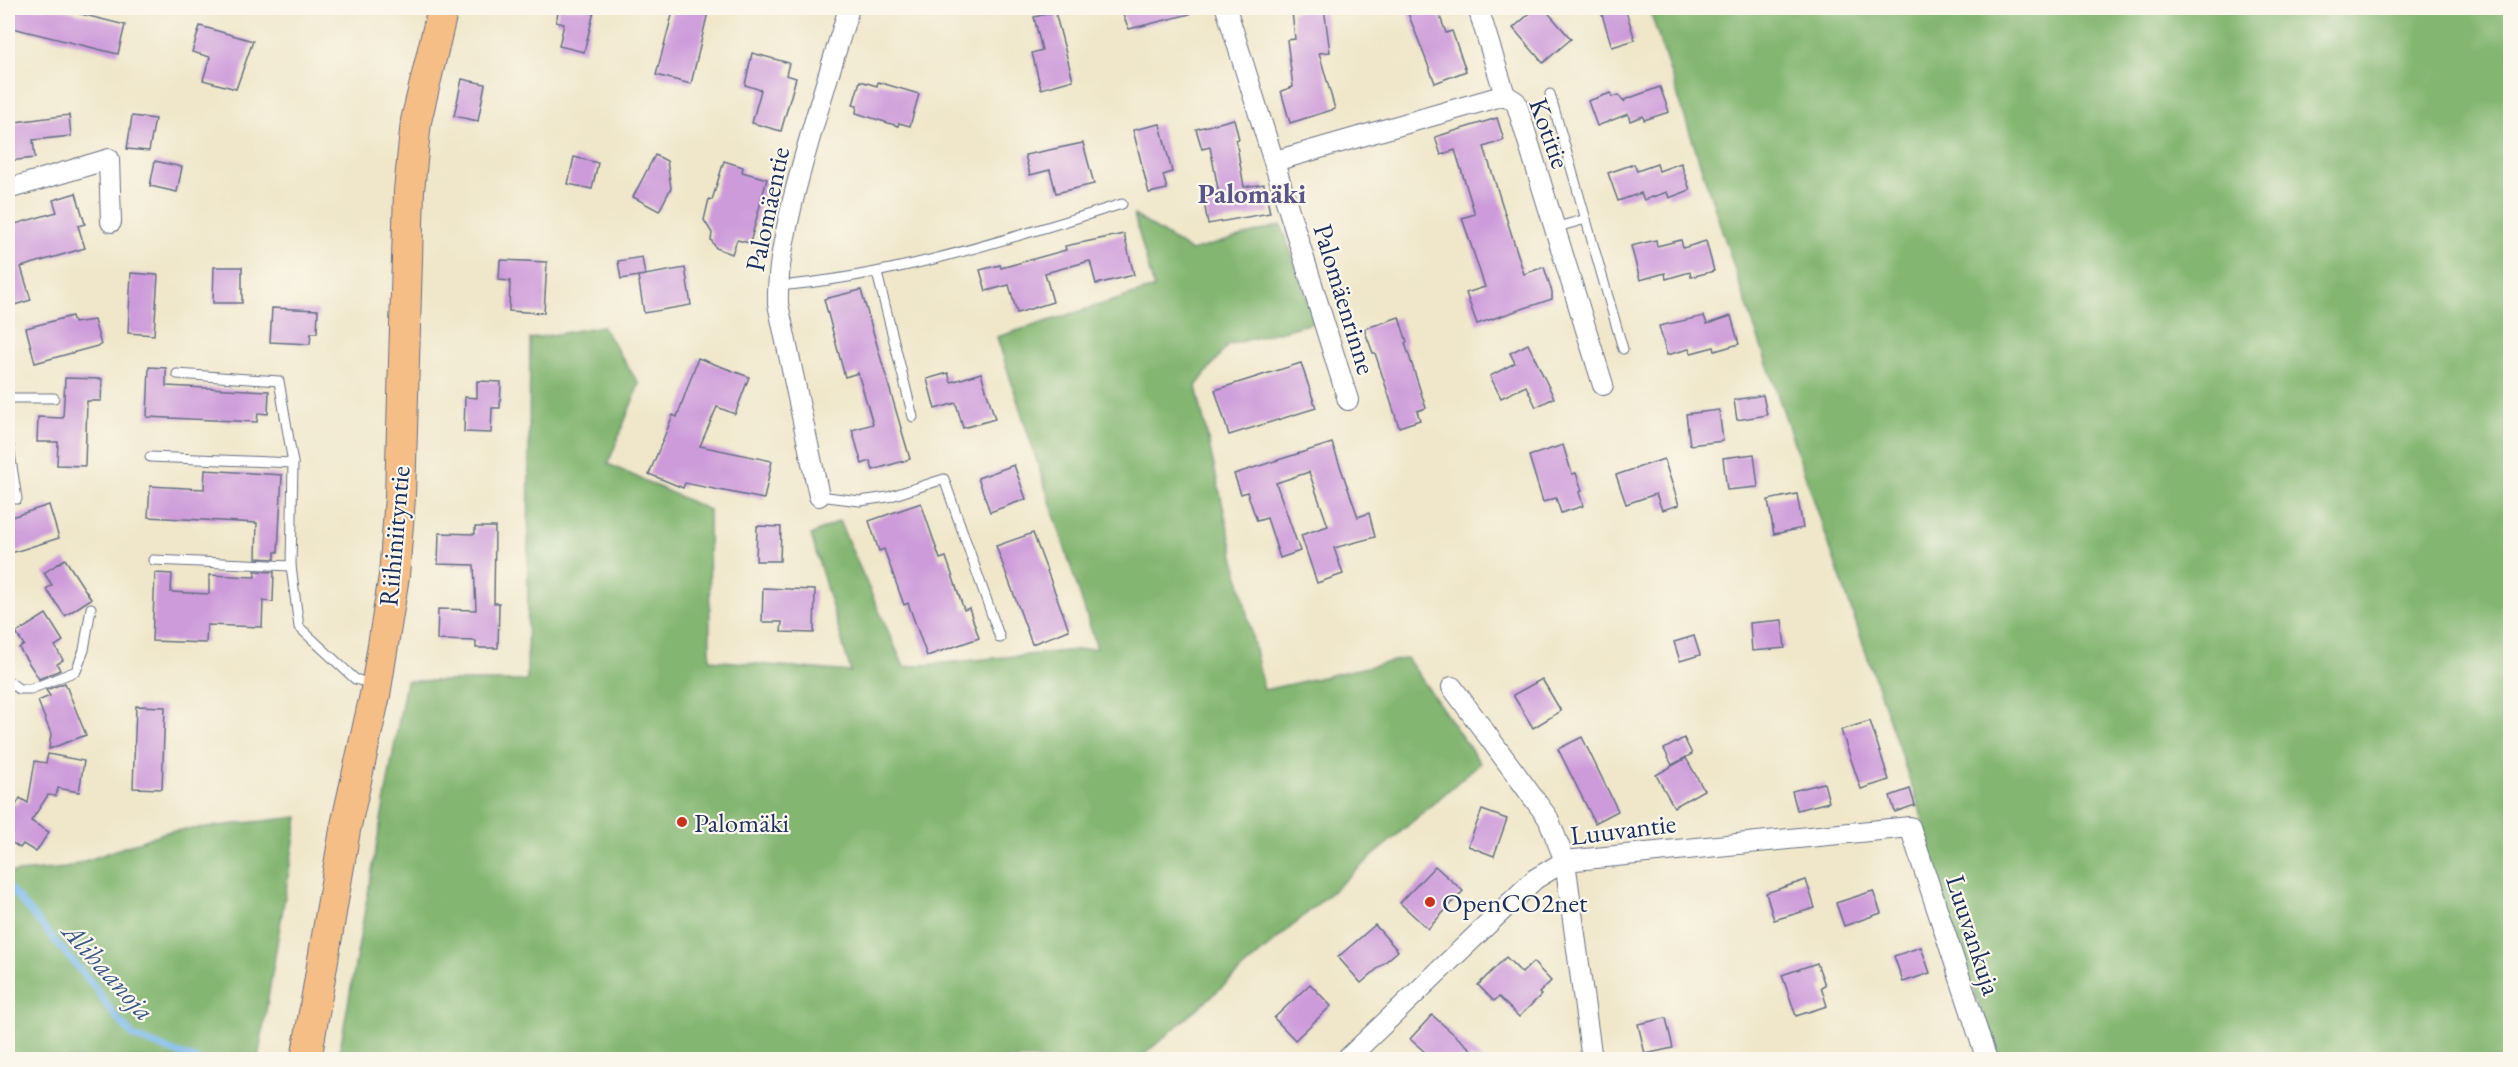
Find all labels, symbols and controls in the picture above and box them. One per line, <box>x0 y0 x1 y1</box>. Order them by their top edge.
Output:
street label: Kotitie <box>1521 93 1579 173</box>
street label: Palomäentie <box>737 144 797 274</box>
district label: Palomäki <box>1198 175 1306 211</box>
street label: Palomäenrinne <box>1306 220 1384 378</box>
street label: Riihiniityntie <box>370 464 418 608</box>
place label: Palomäki <box>694 805 790 840</box>
street label: Luuvantie <box>1568 805 1678 853</box>
marker: Palomäki <box>675 815 689 829</box>
street label: Luuvankuja <box>1938 870 2010 1000</box>
place label: OpenCO2net <box>1442 885 1588 920</box>
marker: OpenCO2net <box>1423 895 1437 909</box>
water label: Alihaanoja <box>54 913 163 1028</box>

